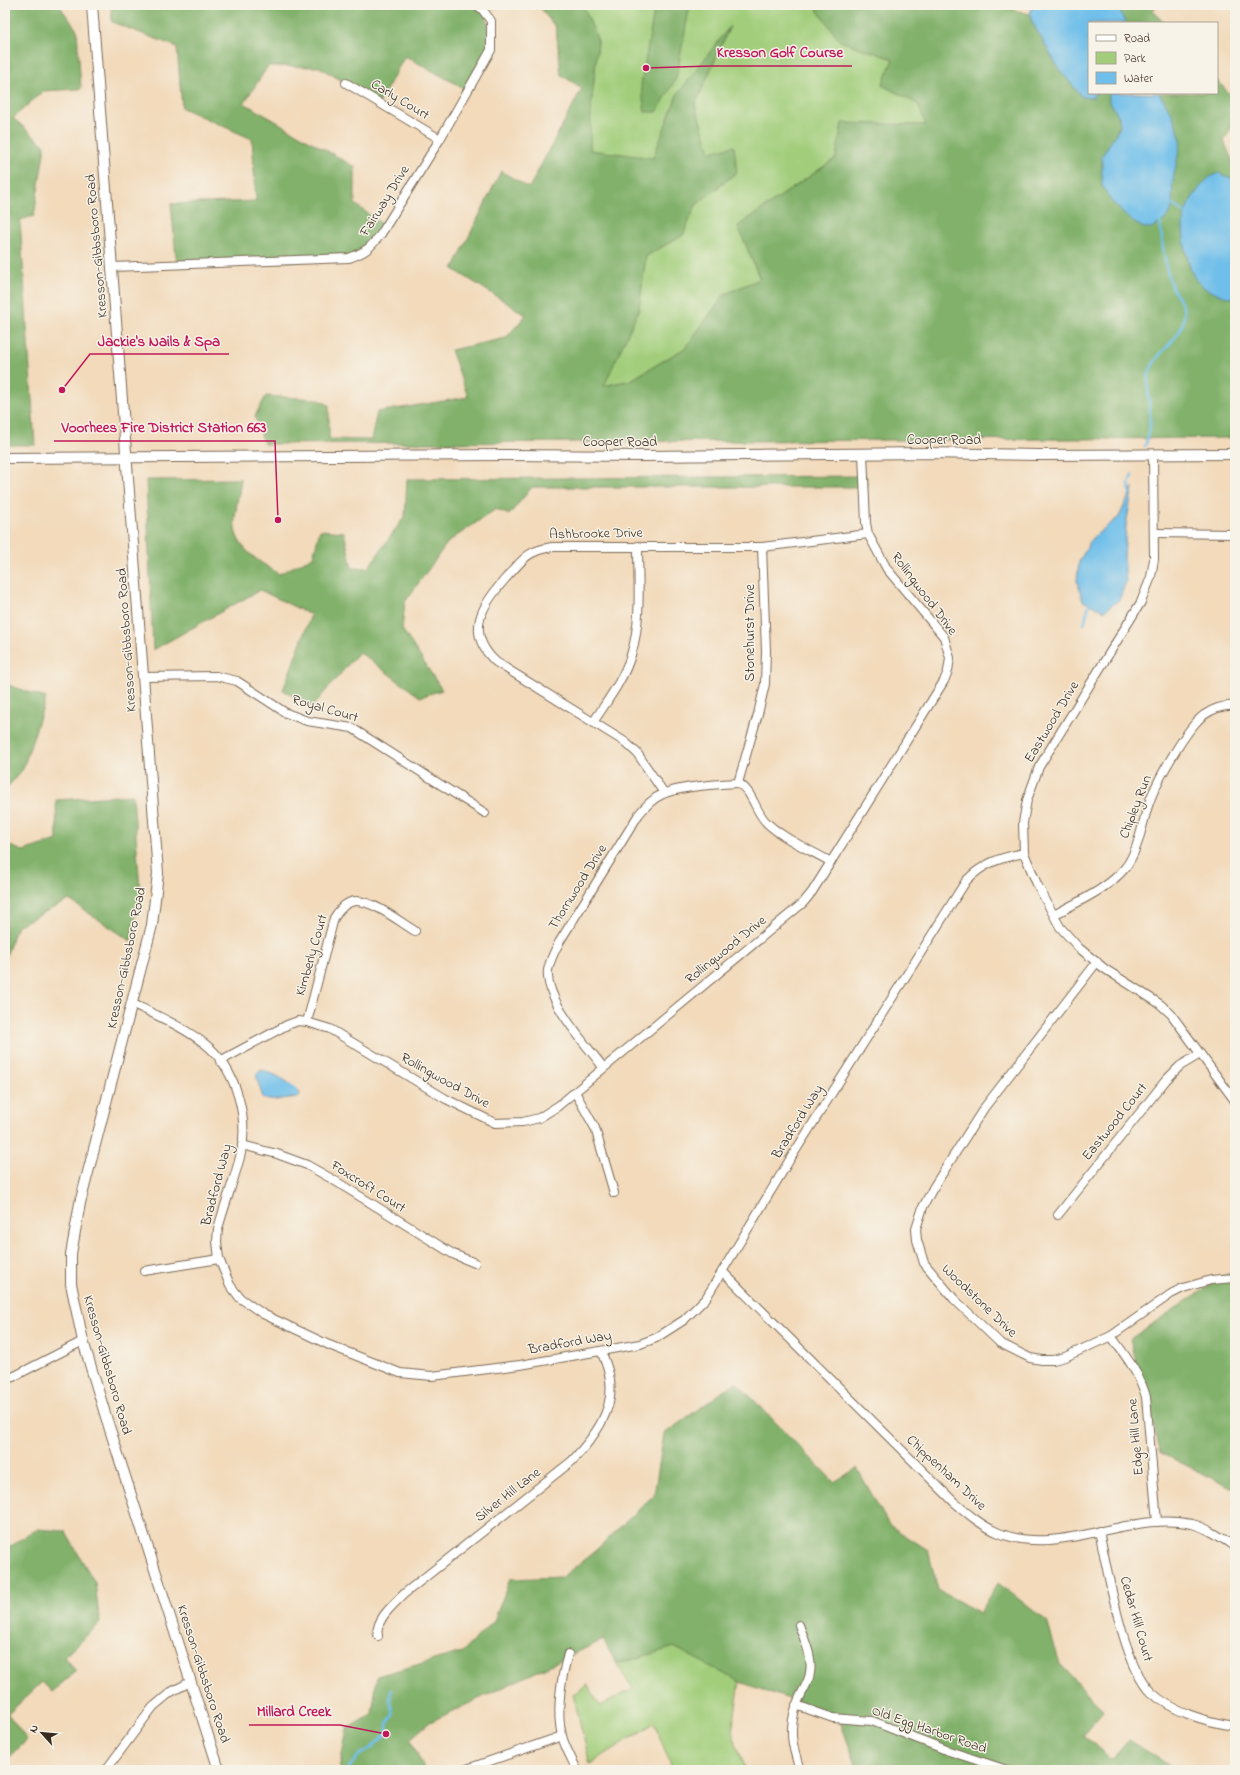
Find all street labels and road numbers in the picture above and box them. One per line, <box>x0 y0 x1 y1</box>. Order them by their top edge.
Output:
street label: Carly Court <box>366 74 434 127</box>
street label: Fairway Drive <box>354 161 417 242</box>
street label: Kresson-Gibbsboro Road <box>80 173 114 319</box>
street label: Cooper Road <box>907 430 981 451</box>
street label: Cooper Road <box>583 432 657 453</box>
street label: Ashbrooke Drive <box>549 523 644 545</box>
street label: Rollingwood Drive <box>885 548 963 641</box>
street label: Kresson-Gibbsboro Road <box>111 567 143 713</box>
street label: Stonehurst Drive <box>740 583 761 682</box>
street label: Eastwood Drive <box>1019 677 1085 767</box>
street label: Royal Court <box>289 690 361 730</box>
street label: Chipley Run <box>1114 772 1159 842</box>
street label: Thornwood Drive <box>543 840 613 934</box>
street label: Kresson-Gibbsboro Road <box>102 885 152 1031</box>
street label: Rollingwood Drive <box>681 910 772 990</box>
street label: Kimberly Court <box>290 912 335 998</box>
street label: Rollingwood Drive <box>396 1048 494 1115</box>
street label: Eastwood Court <box>1077 1078 1153 1165</box>
street label: Bradford Way <box>766 1081 830 1165</box>
street label: Bradford Way <box>196 1141 239 1230</box>
street label: Foxcroft Court <box>326 1155 410 1219</box>
street label: Woodstone Drive <box>936 1259 1022 1343</box>
street label: Kresson-Gibbsboro Road <box>77 1293 137 1437</box>
street label: Bradford Way <box>526 1325 614 1362</box>
street label: Edge Hill Lane <box>1122 1397 1151 1476</box>
street label: Chippenham Drive <box>901 1430 991 1516</box>
street label: Silver Hill Lane <box>471 1462 546 1527</box>
street label: Cedar Hill Court <box>1114 1574 1158 1665</box>
street label: Kresson-Gibbsboro Road <box>171 1602 235 1746</box>
street label: Old Egg Harbor Road <box>868 1700 990 1761</box>

